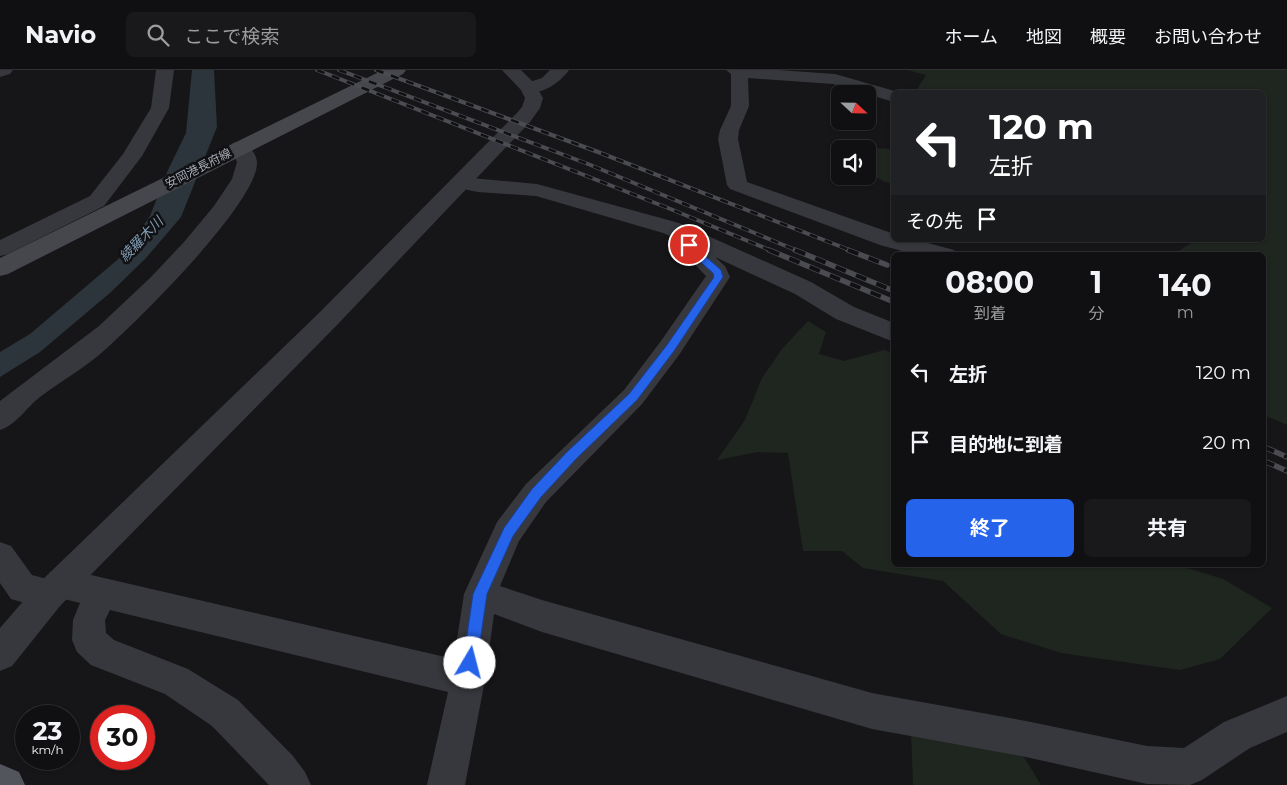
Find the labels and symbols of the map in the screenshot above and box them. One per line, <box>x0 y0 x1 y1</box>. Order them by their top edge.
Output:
north arrow <box>831 85 876 130</box>
street label: 安岡港長府線 <box>163 145 233 191</box>
water label: 綾羅木川 <box>115 211 168 265</box>
pin <box>668 224 710 266</box>
position arrow <box>443 636 495 688</box>
speed limit sign: 30 <box>90 705 155 770</box>

